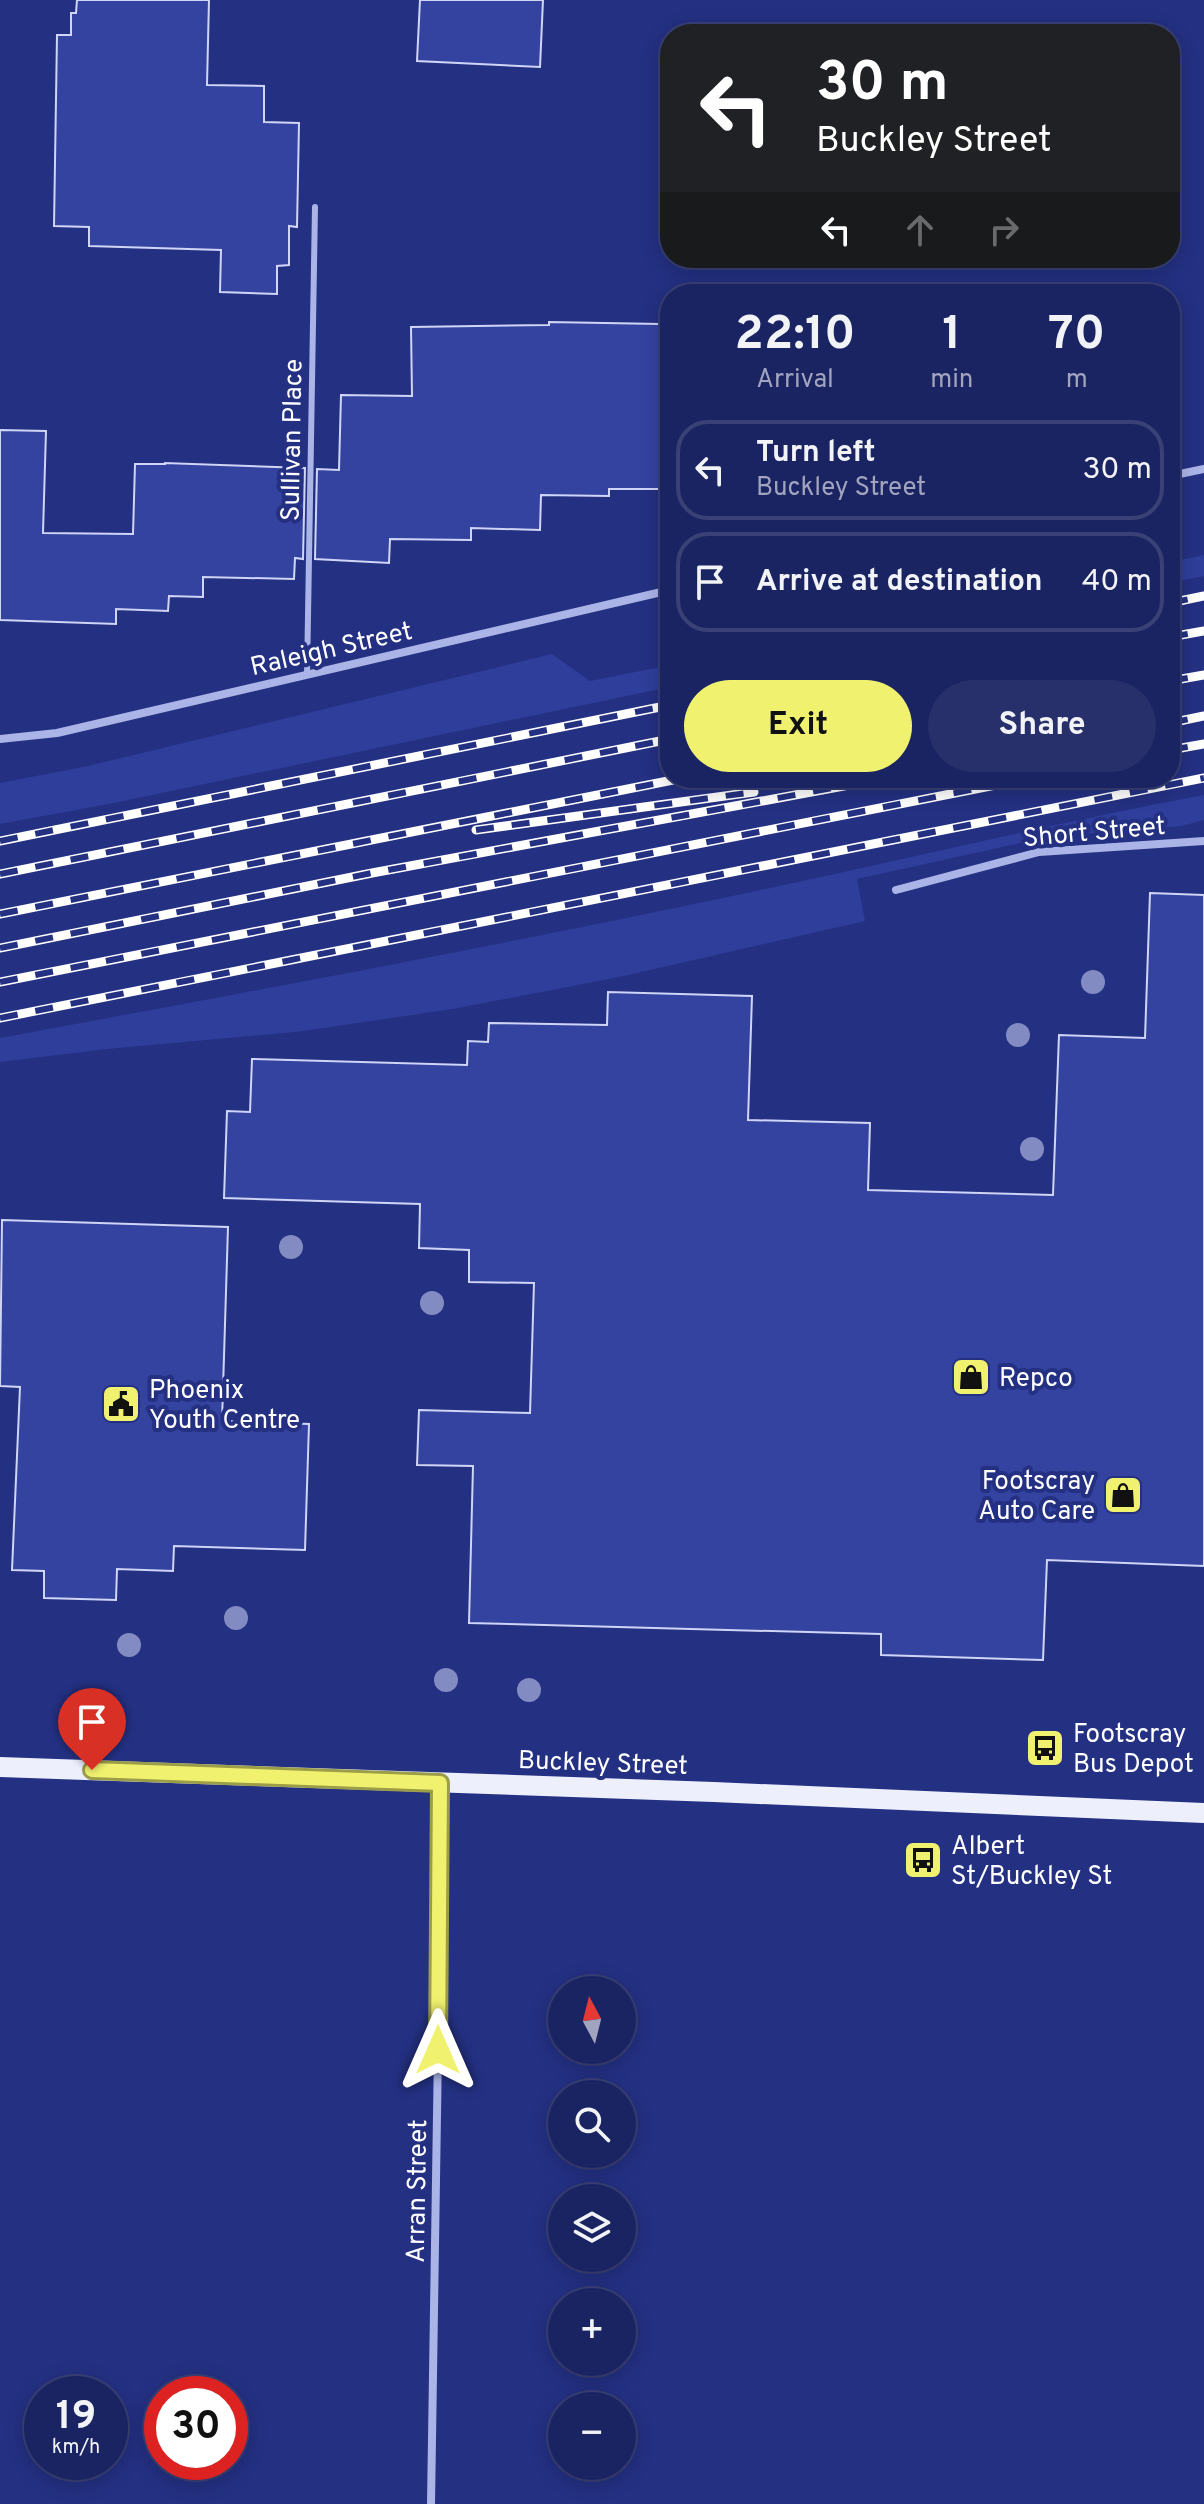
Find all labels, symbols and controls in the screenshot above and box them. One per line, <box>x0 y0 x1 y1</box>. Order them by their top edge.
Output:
text: 30 m <box>816 50 949 120</box>
icon: left <box>684 56 788 160</box>
text: Buckley Street <box>816 119 1052 165</box>
icon: left <box>814 208 858 252</box>
icon: ahead <box>898 208 942 252</box>
icon: right <box>982 208 1026 252</box>
text: 22:10 <box>735 306 856 366</box>
text: 1 <box>942 306 961 366</box>
text: 70 <box>1048 306 1105 366</box>
street label: Sullivan Place <box>276 359 311 522</box>
text: Arrival <box>756 364 834 397</box>
text: min <box>930 364 974 397</box>
text: m <box>1066 364 1088 397</box>
text: Turn left <box>756 435 876 472</box>
icon: left <box>688 448 732 492</box>
text: 30 m <box>1083 452 1152 489</box>
text: Buckley Street <box>756 472 926 505</box>
icon: arrive <box>688 560 732 604</box>
text: Arrive at destination <box>756 564 1042 601</box>
text: 40 m <box>1082 564 1152 601</box>
street label: Raleigh Street <box>247 616 416 685</box>
button: Exit <box>684 680 912 772</box>
button: Share <box>928 680 1156 772</box>
street label: Short Street <box>1022 811 1167 856</box>
shop icon: Repco <box>950 1356 992 1398</box>
place label: Repco <box>999 1363 1073 1396</box>
place label: Phoenix Youth Centre <box>149 1375 300 1438</box>
public building icon: Phoenix Youth Centre <box>100 1383 142 1425</box>
place label: Footscray Auto Care <box>978 1466 1095 1529</box>
shop icon: Footscray Auto Care <box>1102 1474 1144 1516</box>
pin <box>58 1688 126 1770</box>
icon: arrive <box>70 1700 114 1744</box>
place label: Footscray Bus Depot <box>1073 1719 1194 1782</box>
bus stop icon: Footscray Bus Depot <box>1024 1727 1066 1769</box>
street label: Buckley Street <box>517 1745 688 1784</box>
place label: Albert St/Buckley St <box>951 1831 1112 1894</box>
bus stop icon: Albert St/Buckley St <box>902 1839 944 1881</box>
north arrow <box>548 1976 636 2064</box>
map controls <box>548 1976 636 2480</box>
position arrow <box>396 2008 480 2092</box>
button: search <box>548 2080 636 2168</box>
street label: Arran Street <box>401 2119 436 2263</box>
button: layers <box>548 2184 636 2272</box>
button: + <box>548 2288 636 2376</box>
speed limit sign: 30 <box>144 2376 248 2480</box>
button: − <box>548 2392 636 2480</box>
text: 19 <box>56 2393 96 2443</box>
text: km/h <box>52 2435 100 2461</box>

